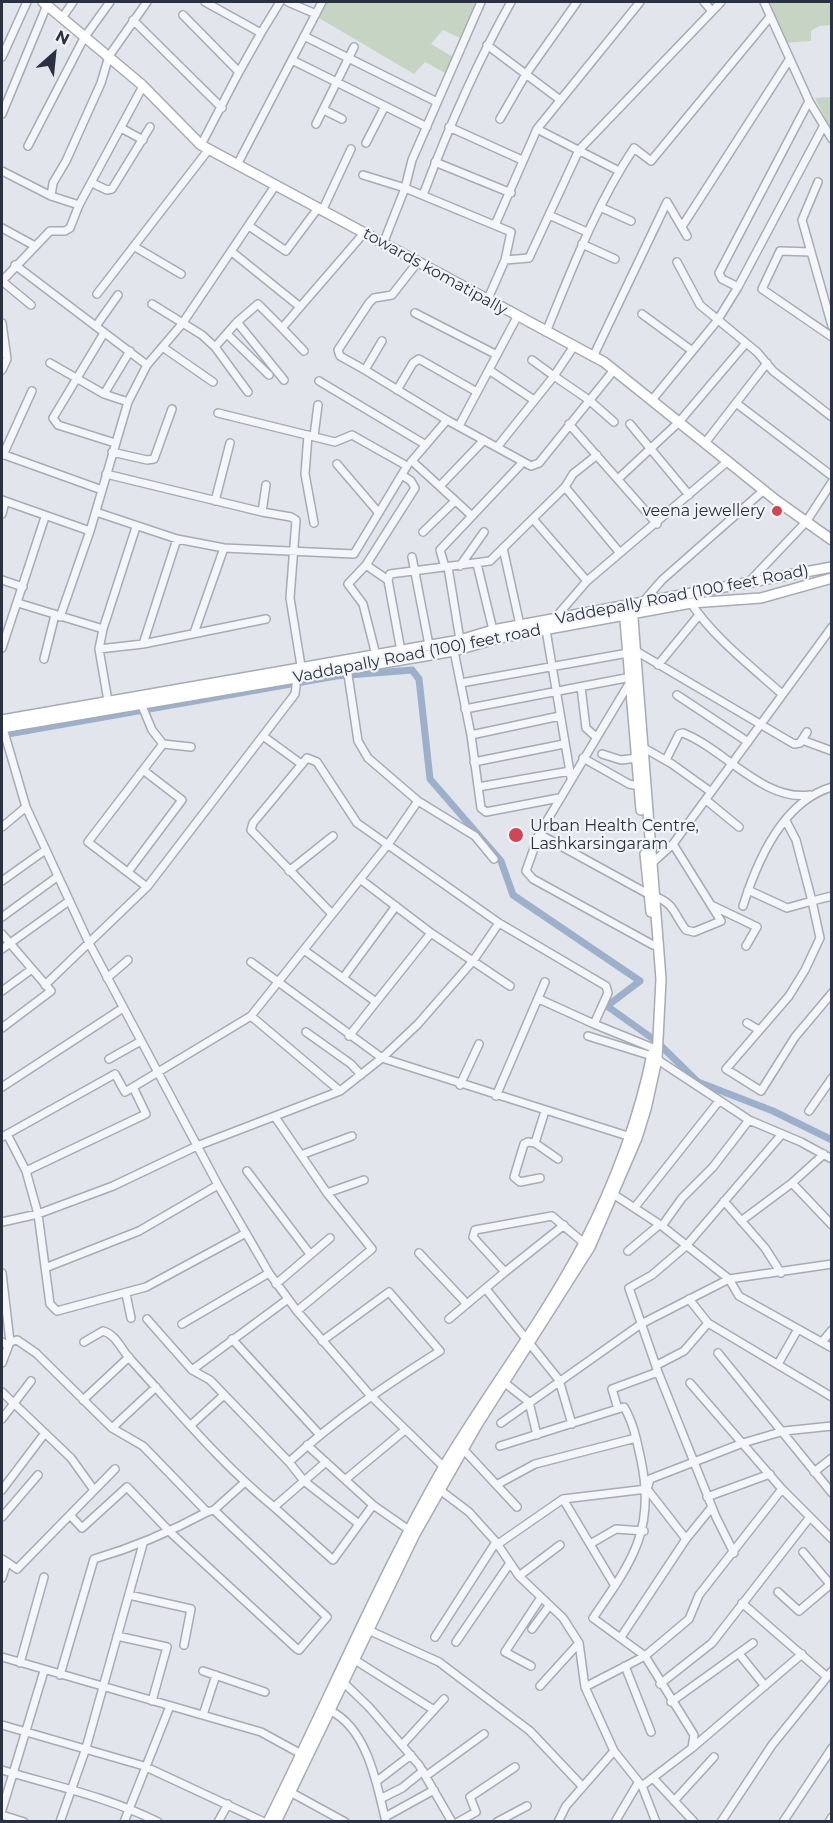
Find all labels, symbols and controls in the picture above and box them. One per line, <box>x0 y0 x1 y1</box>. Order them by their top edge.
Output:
north arrow <box>24 24 84 84</box>
text: N <box>52 26 72 49</box>
street label: towards komatipally <box>359 224 511 320</box>
place label: veena jewellery <box>642 501 765 521</box>
marker: veena jewellery <box>770 504 784 518</box>
street label: Vaddepally Road (100 feet Road) <box>554 561 810 629</box>
street label: Vaddapally Road (100) feet road <box>291 621 543 687</box>
place label: Urban Health Centre, Lashkarsingaram <box>530 816 699 854</box>
marker: Urban Health Centre, Lashkarsingaram <box>507 826 525 844</box>

